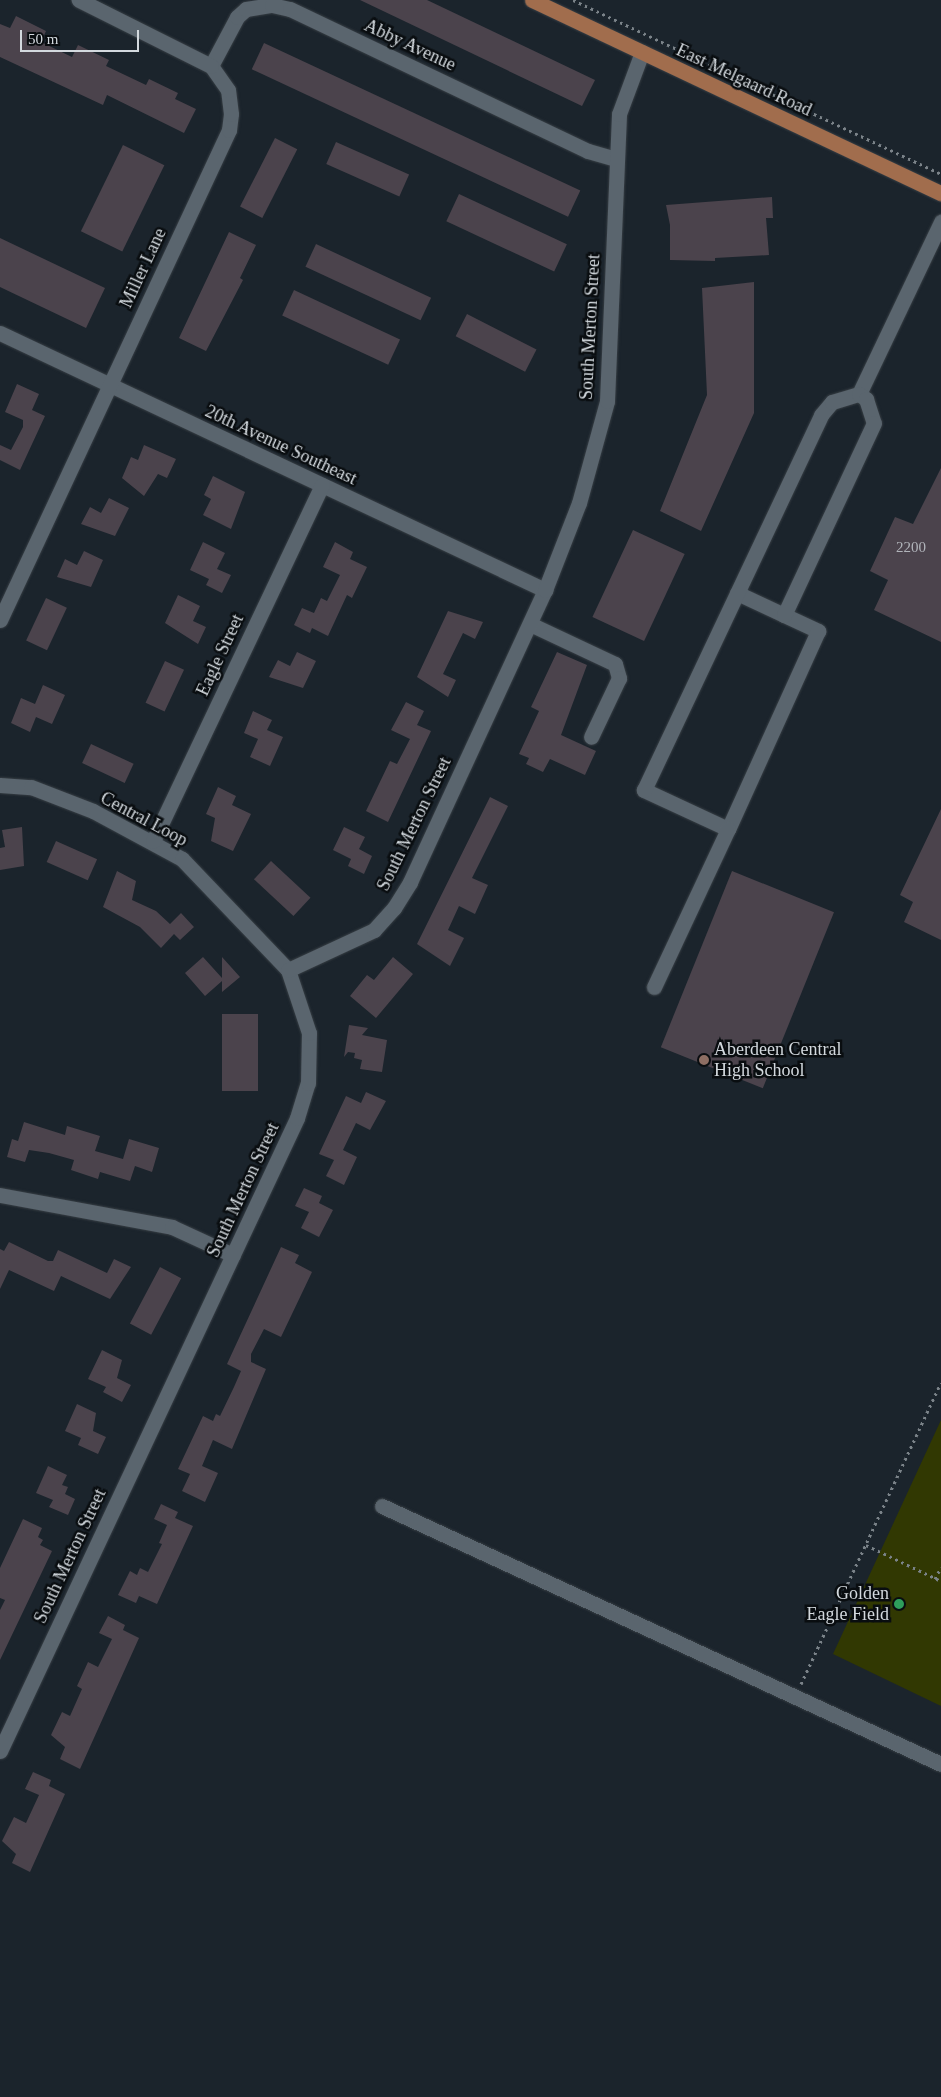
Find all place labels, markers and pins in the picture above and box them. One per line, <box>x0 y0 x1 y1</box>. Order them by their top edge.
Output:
place label: Aberdeen Central High School <box>714 1039 841 1082</box>
marker: Aberdeen Central High School <box>698 1054 710 1066</box>
place label: Golden Eagle Field <box>807 1583 889 1626</box>
marker: Golden Eagle Field <box>893 1598 905 1610</box>

